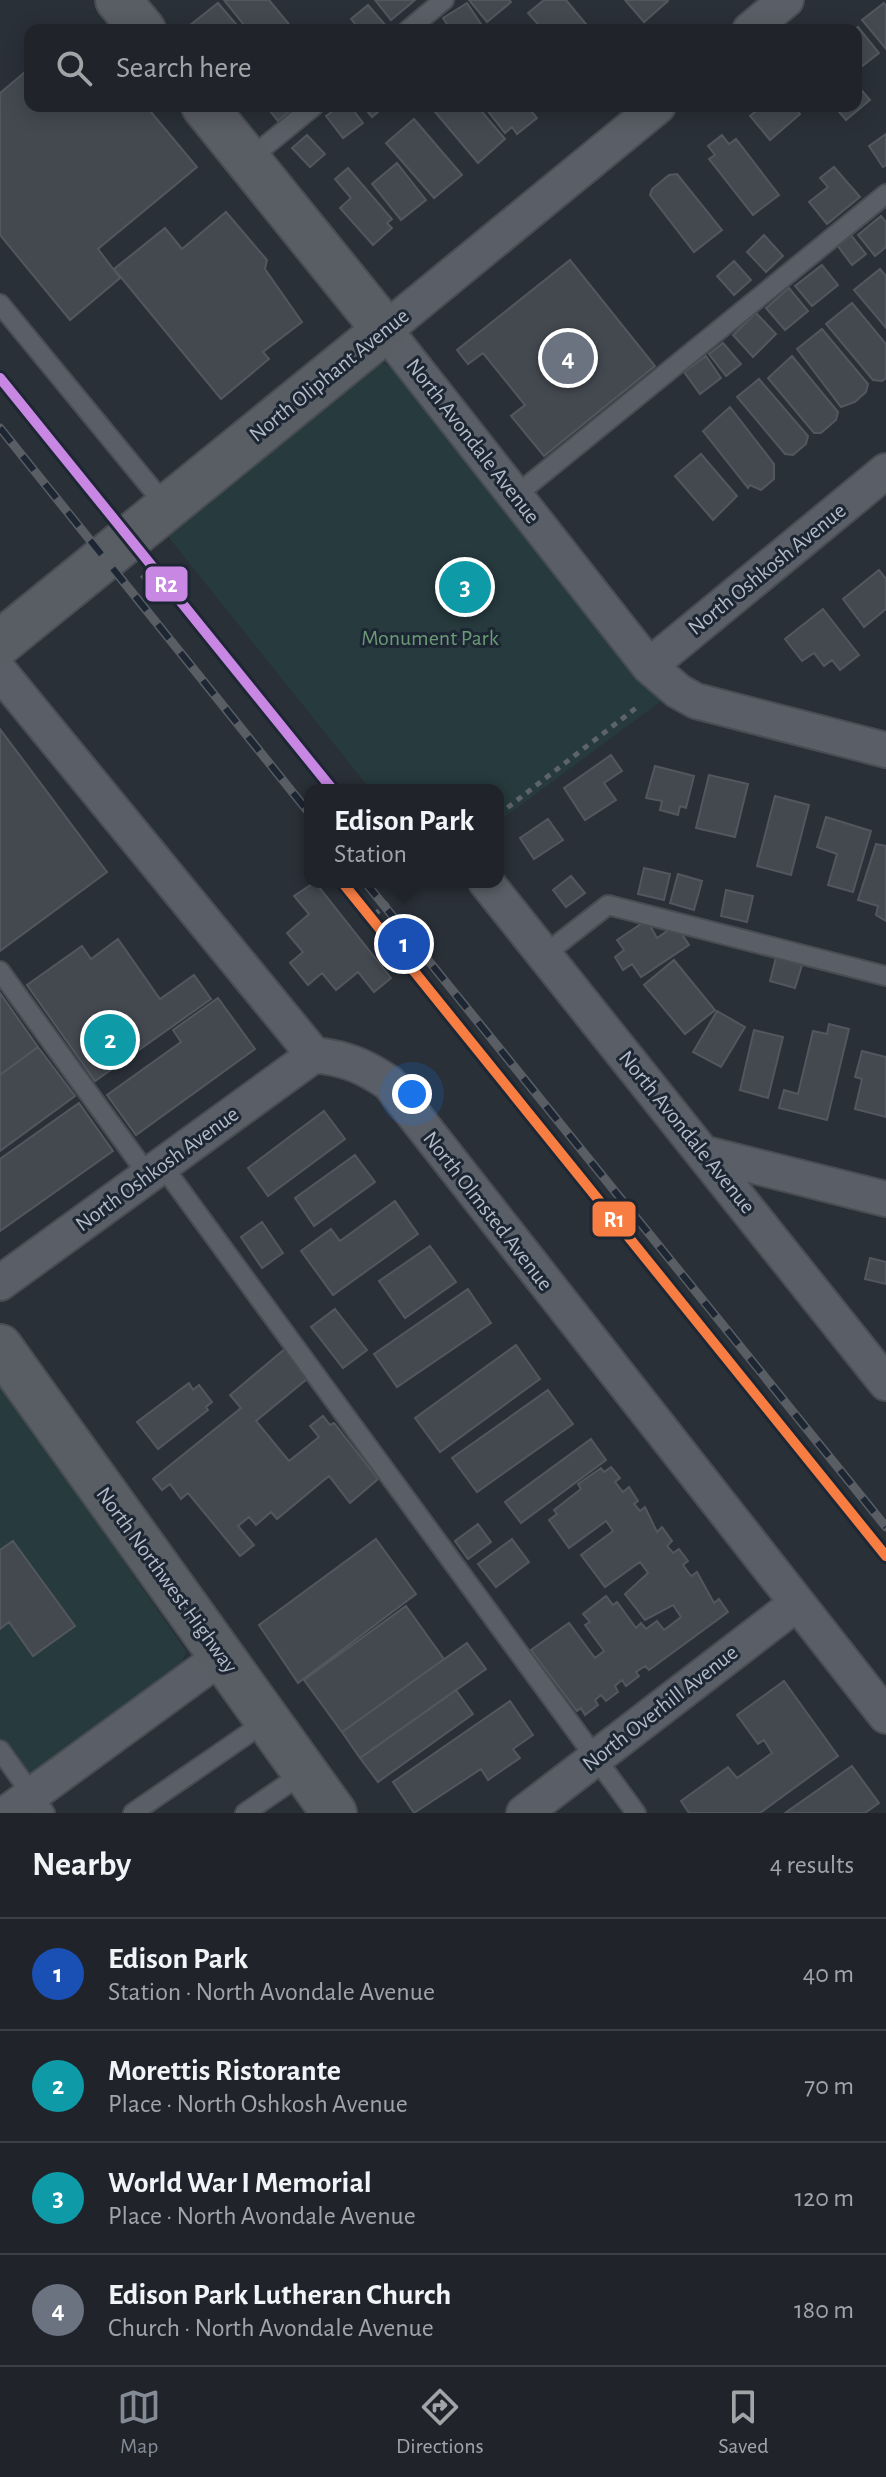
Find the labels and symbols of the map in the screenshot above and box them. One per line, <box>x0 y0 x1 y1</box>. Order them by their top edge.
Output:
street label: North Oliphant Avenue <box>245 304 413 446</box>
pin: 4 <box>542 328 594 388</box>
street label: North Avondale Avenue <box>402 354 544 528</box>
street label: North Oshkosh Avenue <box>684 499 850 639</box>
pin: 3 <box>439 557 491 617</box>
line badge: R2 <box>144 565 189 603</box>
text: R2 <box>154 574 178 596</box>
park label: Monument Park <box>361 627 499 649</box>
pin: 1 <box>378 914 430 974</box>
pin: 2 <box>84 1010 136 1070</box>
street label: North Avondale Avenue <box>615 1046 759 1218</box>
your location <box>392 1074 432 1114</box>
street label: North Oshkosh Avenue <box>71 1103 243 1235</box>
street label: North Olmsted Avenue <box>419 1127 557 1295</box>
line badge: R1 <box>591 1200 637 1238</box>
text: R1 <box>604 1209 624 1231</box>
street label: North Northwest Highway <box>92 1483 242 1678</box>
street label: North Overhill Avenue <box>578 1641 742 1775</box>

